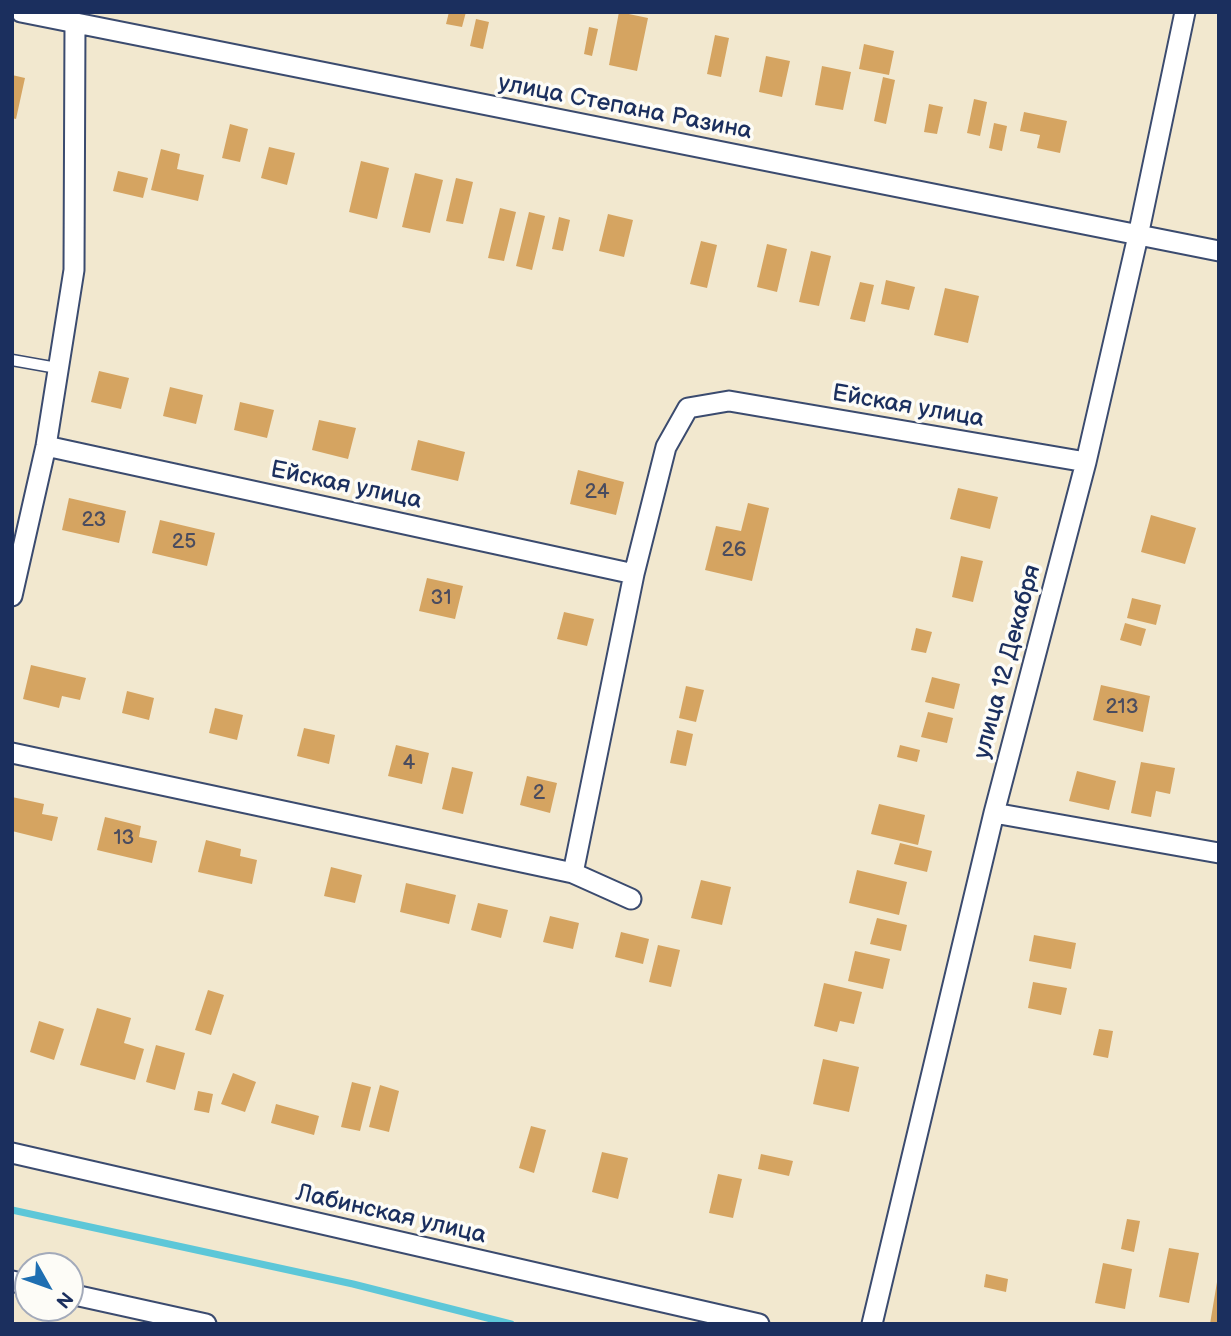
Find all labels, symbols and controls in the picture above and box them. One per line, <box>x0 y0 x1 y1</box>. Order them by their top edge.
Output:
street label: улица Степана Разина <box>496 69 754 147</box>
street label: Ейская улица <box>830 379 986 435</box>
street label: Ейская улица <box>268 456 424 516</box>
house number: 24 <box>585 480 609 506</box>
house number: 23 <box>82 508 106 534</box>
house number: 25 <box>172 530 196 556</box>
house number: 26 <box>721 538 747 564</box>
street label: улица 12 Декабря <box>968 562 1048 762</box>
house number: 31 <box>430 586 452 612</box>
house number: 213 <box>1105 695 1139 721</box>
house number: 4 <box>403 751 415 777</box>
house number: 2 <box>533 781 545 807</box>
house number: 13 <box>113 826 135 852</box>
street label: Лабинская улица <box>293 1179 489 1251</box>
north arrow <box>14 1252 84 1322</box>
text: N <box>51 1287 77 1312</box>

